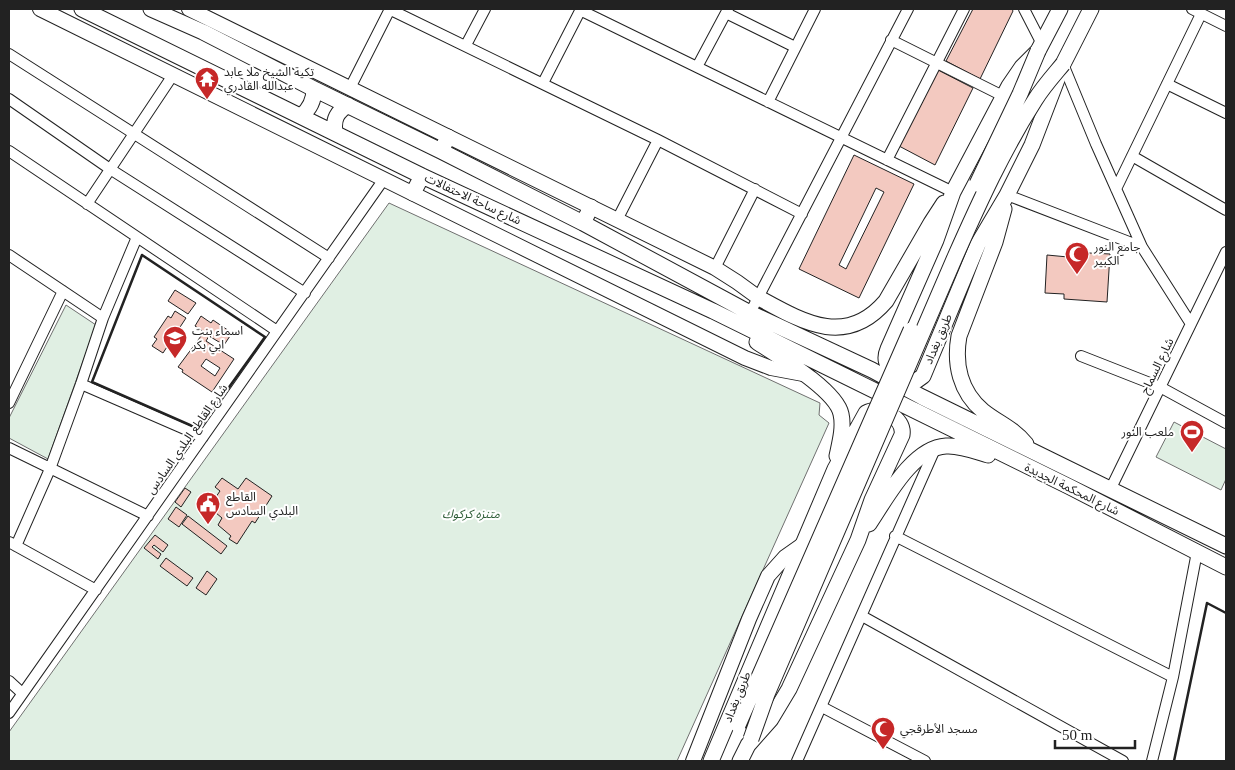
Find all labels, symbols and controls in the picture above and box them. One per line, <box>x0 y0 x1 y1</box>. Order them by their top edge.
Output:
place label: تكية الشيخ ملا عابد عبدالله القادري <box>224 65 315 96</box>
temple icon: تكية الشيخ ملا عابد عبدالله القادري <box>194 66 220 100</box>
street label: شارع ساحة الاحتفالات <box>422 170 523 229</box>
place label: جامع النور الكبير <box>1093 240 1140 268</box>
mosque icon: جامع النور الكبير <box>1064 241 1090 275</box>
street label: طريق بغداد <box>921 312 956 367</box>
place label: اسماء بنت ابي بكر <box>191 324 243 355</box>
school or university icon: اسماء بنت ابي بكر <box>162 325 188 359</box>
street label: شارع السماح <box>1137 336 1178 397</box>
street label: شارع القاطع البلدي السادس <box>144 381 233 498</box>
sports icon: ملعب النور <box>1179 419 1205 453</box>
place label: ملعب النور <box>1121 425 1174 439</box>
street label: شارع المحكمة الجديدة <box>1021 460 1122 520</box>
place label: القاطع البلدي السادس <box>226 490 298 521</box>
public building icon: القاطع البلدي السادس <box>195 491 221 525</box>
park label: متنزه كركوك <box>442 507 500 521</box>
street label: طريق بغداد <box>721 670 754 725</box>
mosque icon: مسجد الأطرقجي <box>870 716 896 750</box>
scale bar <box>1055 718 1135 750</box>
place label: مسجد الأطرقجي <box>900 722 978 739</box>
text: 50 m <box>1062 727 1093 743</box>

